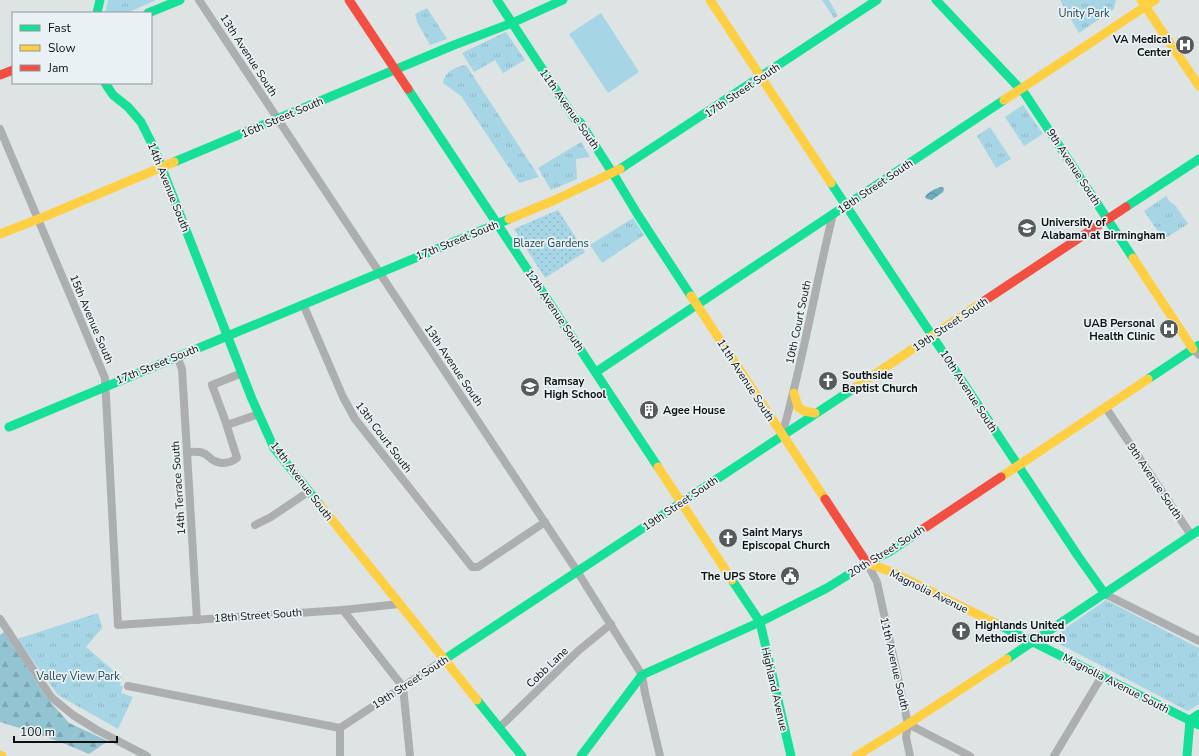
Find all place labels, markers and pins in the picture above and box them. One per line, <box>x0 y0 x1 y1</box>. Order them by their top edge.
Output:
place label: VA Medical Center <box>1112 32 1172 60</box>
hospital icon: VA Medical Center <box>1174 34 1196 56</box>
place label: University of Alabama at Birmingham <box>1041 215 1166 243</box>
school or university icon: University of Alabama at Birmingham <box>1016 217 1038 239</box>
place label: UAB Personal Health Clinic <box>1083 316 1156 344</box>
hospital icon: UAB Personal Health Clinic <box>1158 318 1180 340</box>
place label: Southside Baptist Church <box>842 368 918 396</box>
church icon: Southside Baptist Church <box>817 370 839 392</box>
place label: Ramsay High School <box>544 374 607 402</box>
school or university icon: Ramsay High School <box>519 376 541 398</box>
building icon: Agee House <box>638 399 660 421</box>
place label: Agee House <box>663 403 725 418</box>
place label: Saint Marys Episcopal Church <box>742 525 830 553</box>
church icon: Saint Marys Episcopal Church <box>717 527 739 549</box>
public building icon: The UPS Store <box>779 565 801 587</box>
place label: The UPS Store <box>701 569 776 584</box>
place label: Highlands United Methodist Church <box>975 618 1066 646</box>
church icon: Highlands United Methodist Church <box>950 620 972 642</box>

